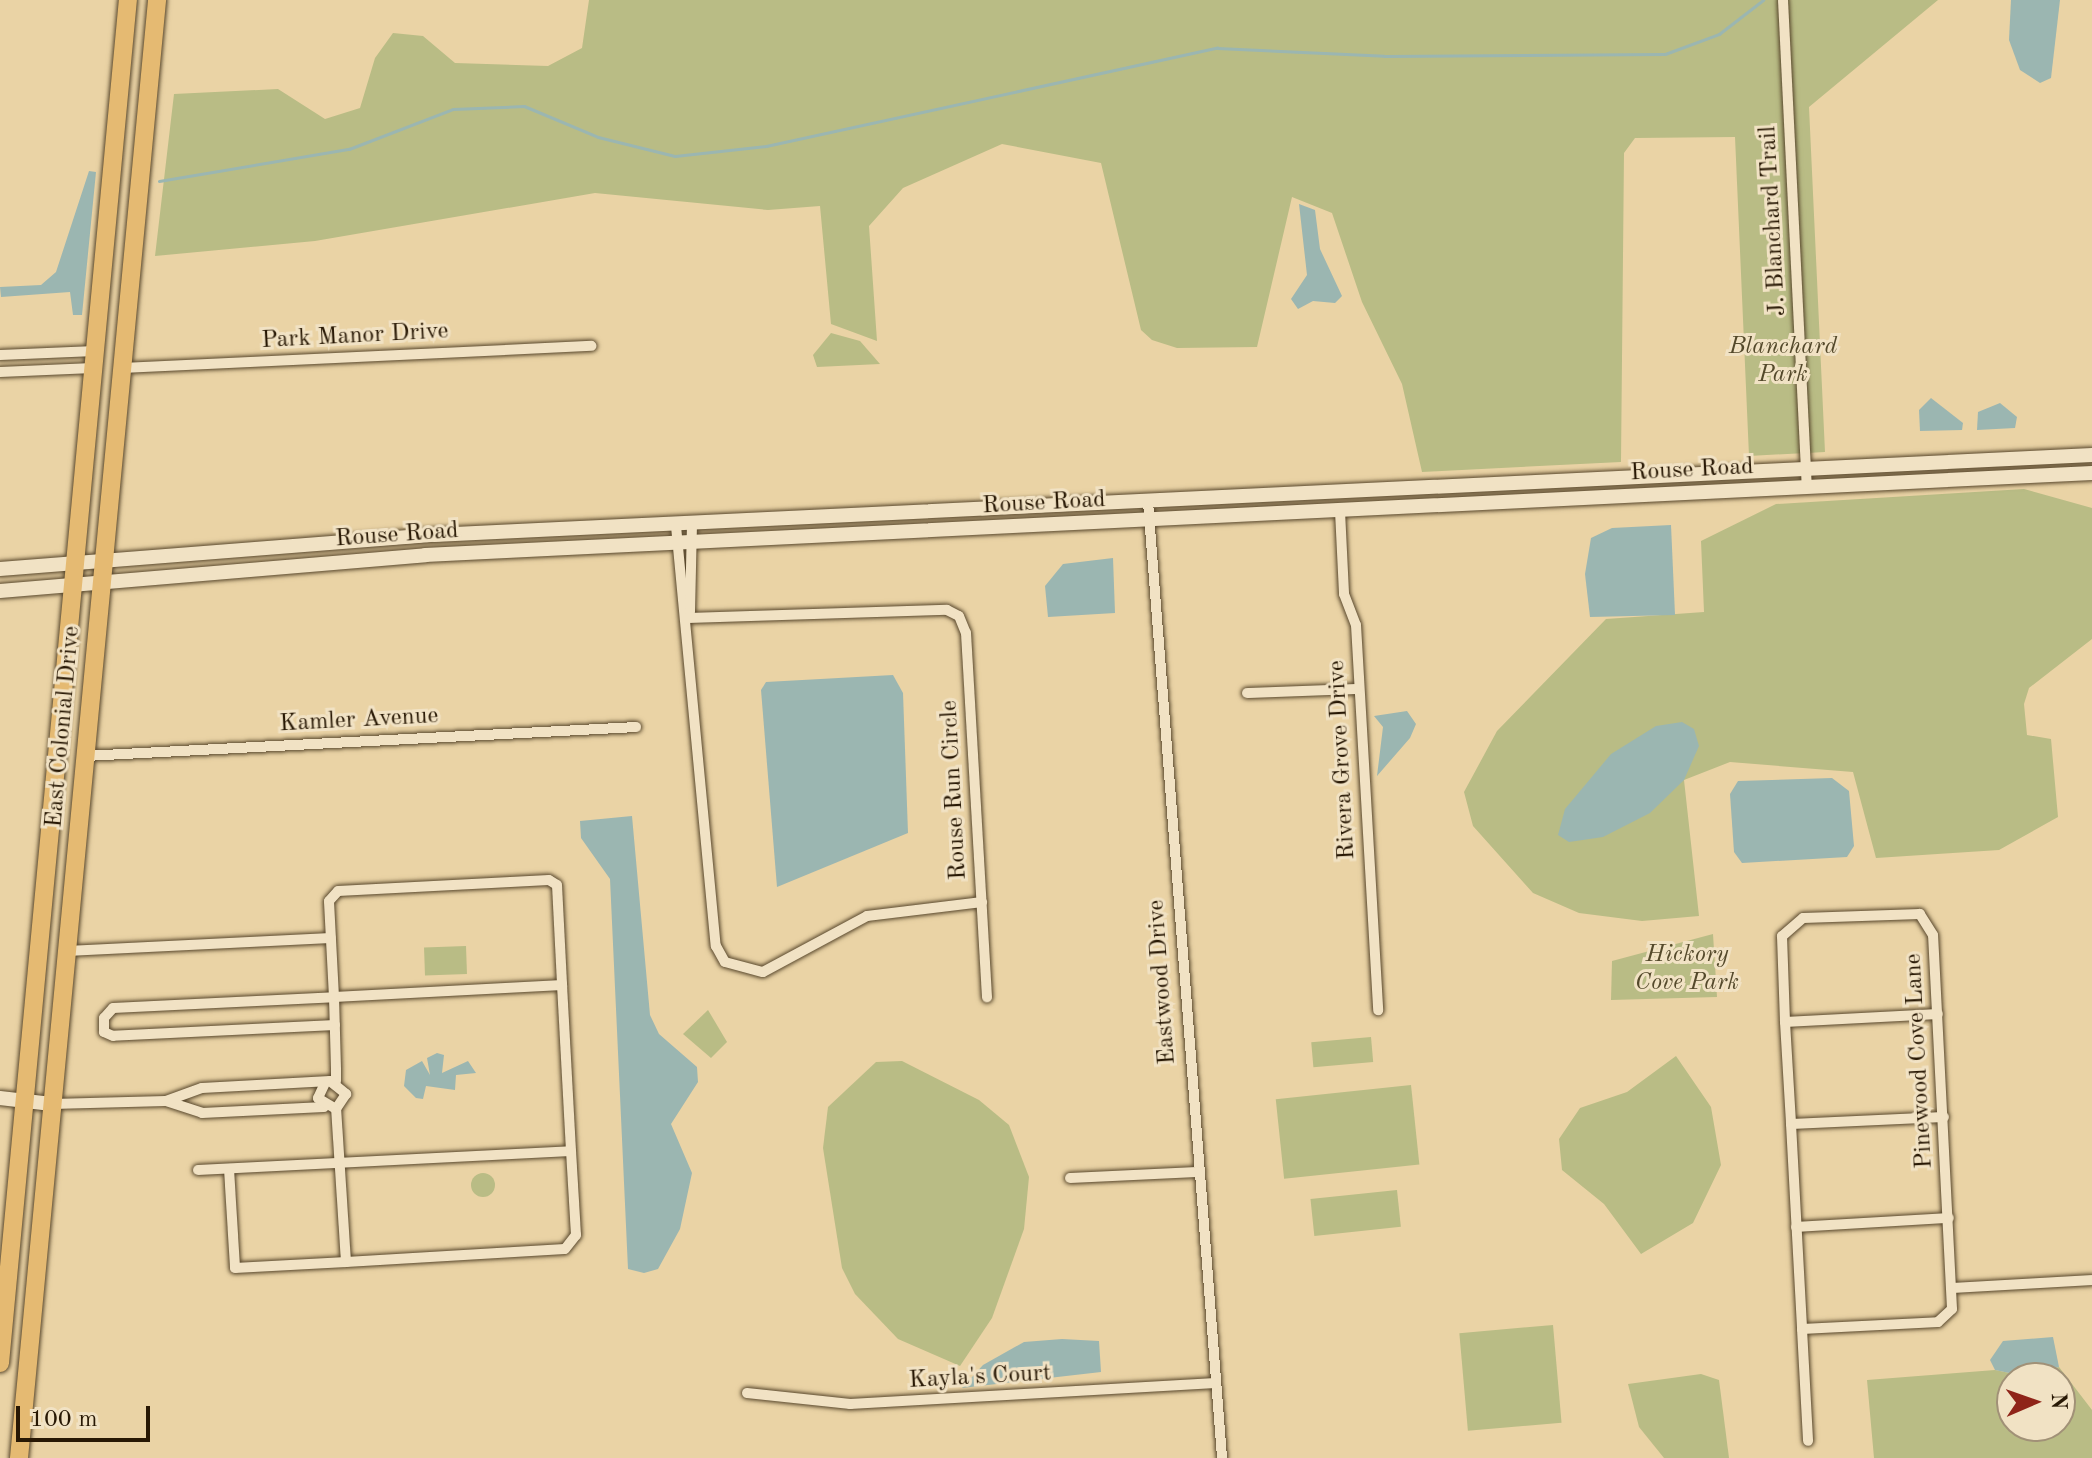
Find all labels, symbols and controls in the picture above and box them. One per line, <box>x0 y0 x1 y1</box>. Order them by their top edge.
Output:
street label: J. Blanchard Trail <box>1755 125 1793 317</box>
street label: Park Manor Drive <box>261 318 449 356</box>
park label: Blanchard Park <box>1729 334 1837 390</box>
street label: Rouse Road <box>1630 453 1754 489</box>
street label: Rouse Road <box>982 486 1106 522</box>
street label: Rouse Road <box>334 517 460 555</box>
street label: East Colonial Drive <box>41 625 87 829</box>
street label: Rivera Grove Drive <box>1323 660 1363 860</box>
street label: Rouse Run Circle <box>936 699 974 881</box>
street label: Kamler Avenue <box>279 702 439 740</box>
street label: Eastwood Drive <box>1143 898 1183 1066</box>
park label: Hickory Cove Park <box>1635 942 1739 998</box>
street label: Pinewood Cove Lane <box>1900 953 1940 1169</box>
street label: Kayla's Court <box>908 1360 1052 1396</box>
north arrow <box>1996 1362 2076 1442</box>
scale bar <box>20 1390 154 1440</box>
text: N <box>2047 1392 2069 1410</box>
text: 100 m <box>30 1408 98 1432</box>

